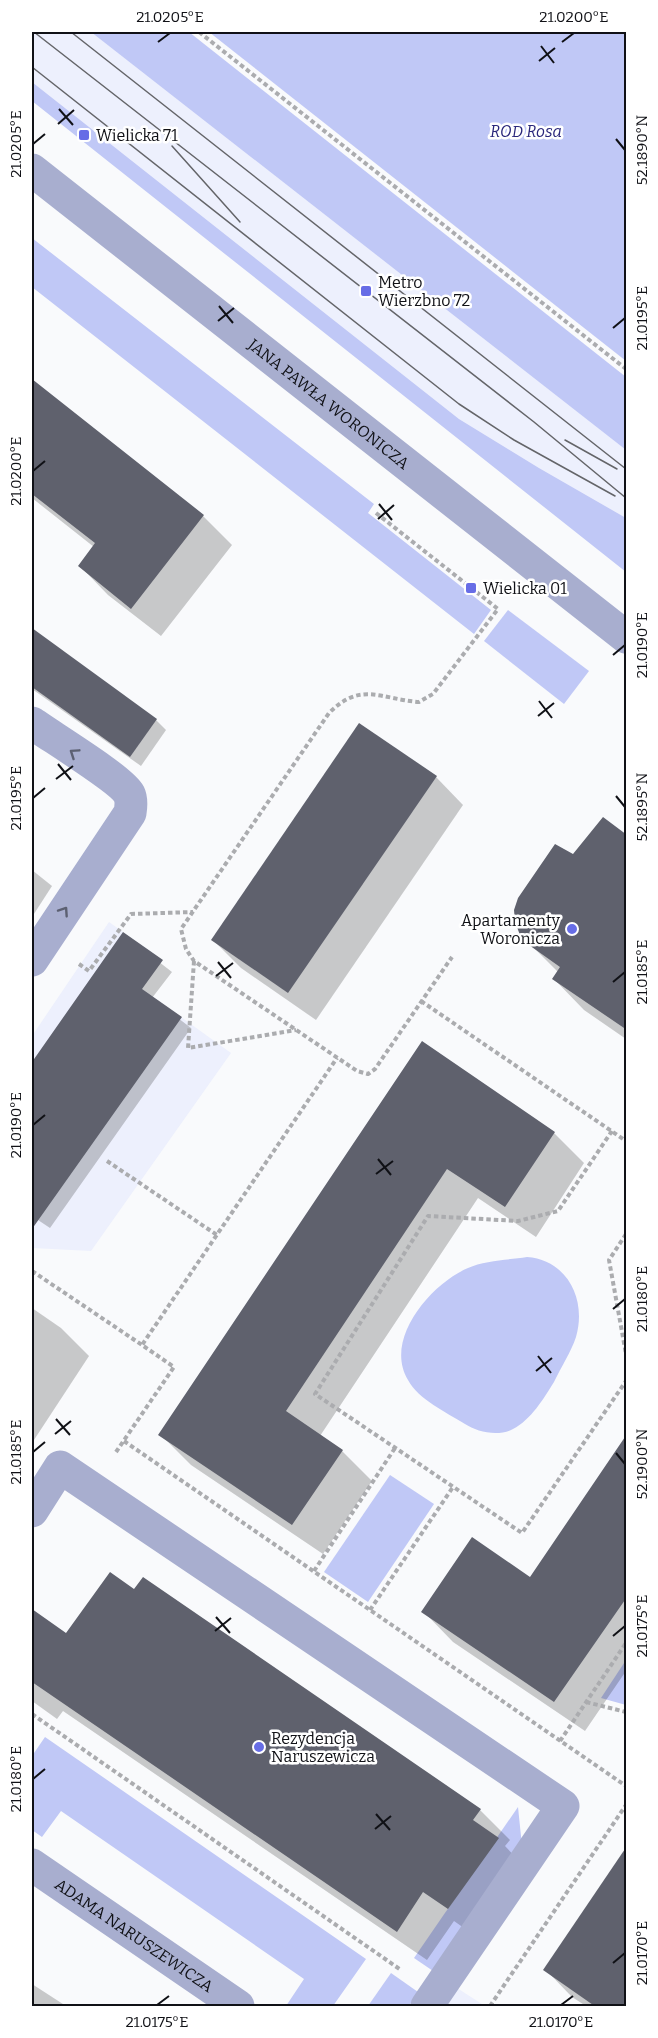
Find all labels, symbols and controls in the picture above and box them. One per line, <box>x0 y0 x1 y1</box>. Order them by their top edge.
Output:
text: 21.0205°E <box>136 8 204 26</box>
text: 21.0200°E <box>539 8 609 26</box>
text: 21.0205°E <box>7 110 25 178</box>
text: 52.1890°N <box>633 115 651 185</box>
park label: ROD Rosa <box>490 122 562 141</box>
place label: Wielicka 71 <box>96 126 178 145</box>
marker: Wielicka 71 <box>77 128 91 142</box>
place label: Metro Wierzbno 72 <box>378 273 470 310</box>
marker: Metro Wierzbno 72 <box>359 284 373 298</box>
text: 21.0195°E <box>633 286 651 350</box>
street label: JANA PAWŁA WORONICZA <box>244 334 414 473</box>
text: 21.0200°E <box>7 436 25 506</box>
place label: Wielicka 01 <box>483 579 567 598</box>
marker: Wielicka 01 <box>464 581 478 595</box>
text: 21.0190°E <box>633 612 651 678</box>
one-way arrow <box>70 749 81 760</box>
text: 21.0195°E <box>7 766 25 830</box>
text: 52.1895°N <box>633 772 651 841</box>
one-way arrow <box>57 907 68 918</box>
place label: Apartamenty Woronicza <box>461 911 561 948</box>
marker: Apartamenty Woronicza <box>565 922 579 936</box>
text: 21.0185°E <box>633 940 651 1005</box>
text: 21.0190°E <box>7 1092 25 1158</box>
text: 21.0180°E <box>633 1266 651 1332</box>
text: 21.0185°E <box>7 1420 25 1485</box>
text: 52.1900°N <box>633 1428 651 1500</box>
text: 21.0175°E <box>633 1594 651 1658</box>
place label: Rezydencja Naruszewicza <box>271 1729 375 1766</box>
marker: Rezydencja Naruszewicza <box>252 1740 266 1754</box>
text: 21.0180°E <box>7 1746 25 1812</box>
street label: ADAMA NARUSZEWICZA <box>51 1875 217 1997</box>
text: 21.0170°E <box>633 1921 651 1985</box>
text: 21.0175°E <box>125 2013 189 2031</box>
text: 21.0170°E <box>529 2013 593 2031</box>

